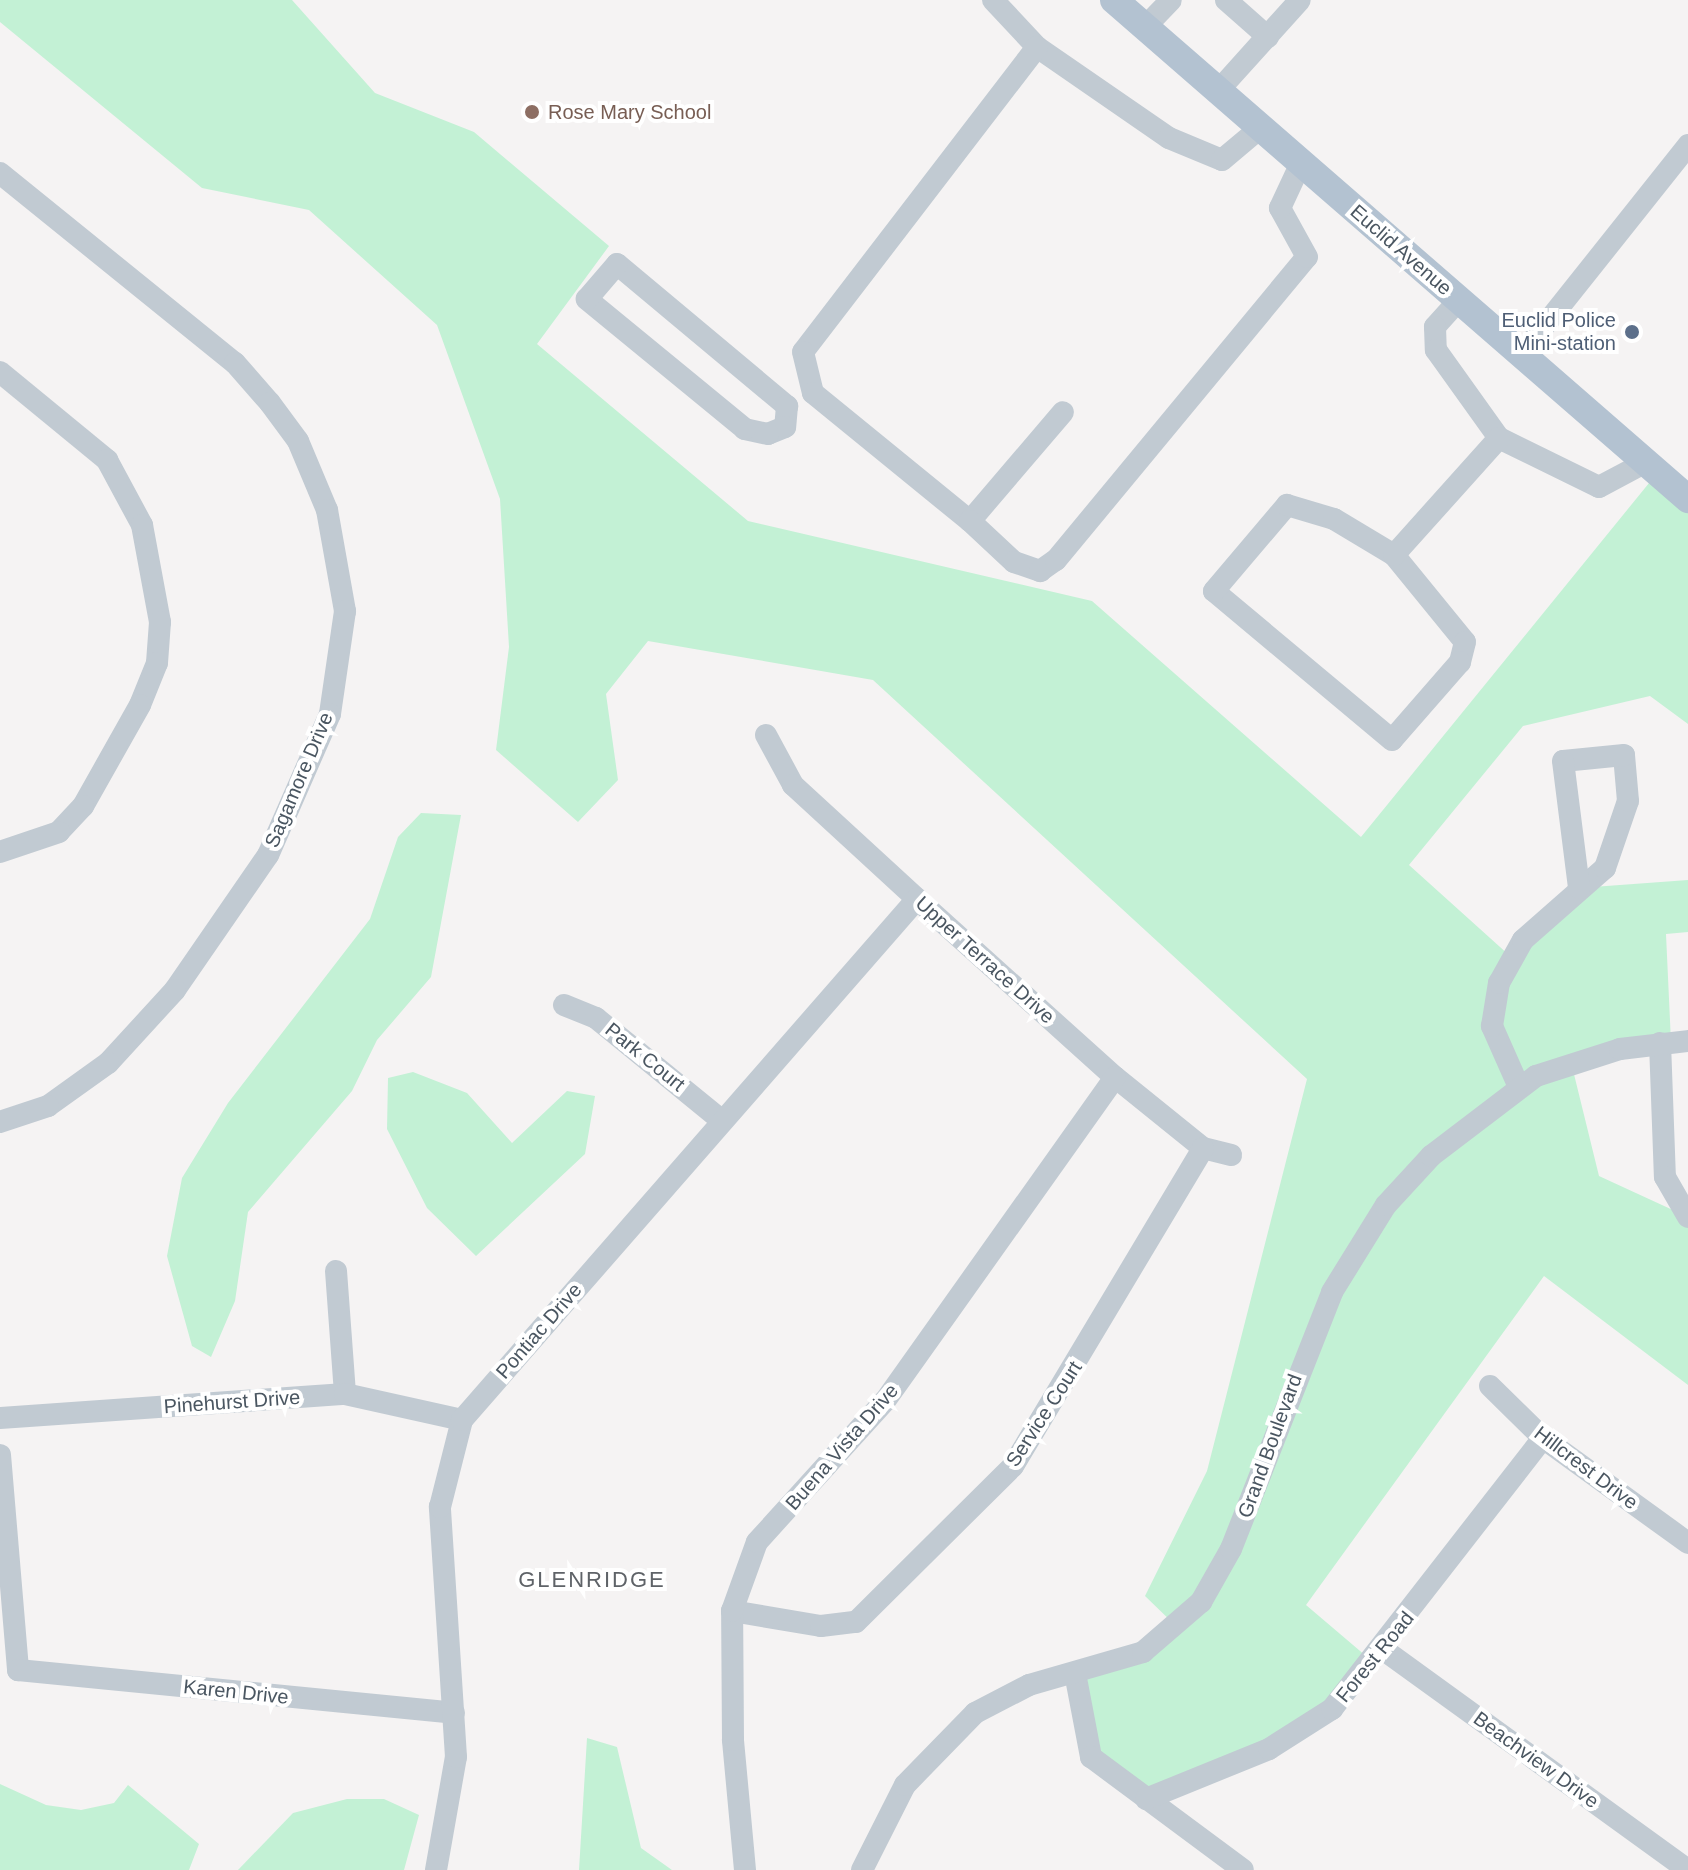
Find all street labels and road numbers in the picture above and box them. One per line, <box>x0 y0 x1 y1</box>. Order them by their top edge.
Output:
street label: Euclid Avenue <box>1345 199 1457 301</box>
street label: Sagamore Drive <box>260 709 338 851</box>
street label: Upper Terrace Drive <box>910 891 1060 1029</box>
street label: Park Court <box>600 1018 690 1096</box>
street label: Pontiac Drive <box>491 1278 587 1384</box>
street label: Service Court <box>1001 1357 1087 1471</box>
street label: Grand Boulevard <box>1233 1371 1307 1521</box>
street label: Buena Vista Drive <box>781 1379 903 1515</box>
street label: Pinehurst Drive <box>163 1385 301 1419</box>
street label: Hillcrest Drive <box>1530 1421 1642 1515</box>
street label: Forest Road <box>1331 1607 1419 1707</box>
street label: Karen Drive <box>182 1675 290 1709</box>
street label: Beachview Drive <box>1469 1707 1603 1813</box>

